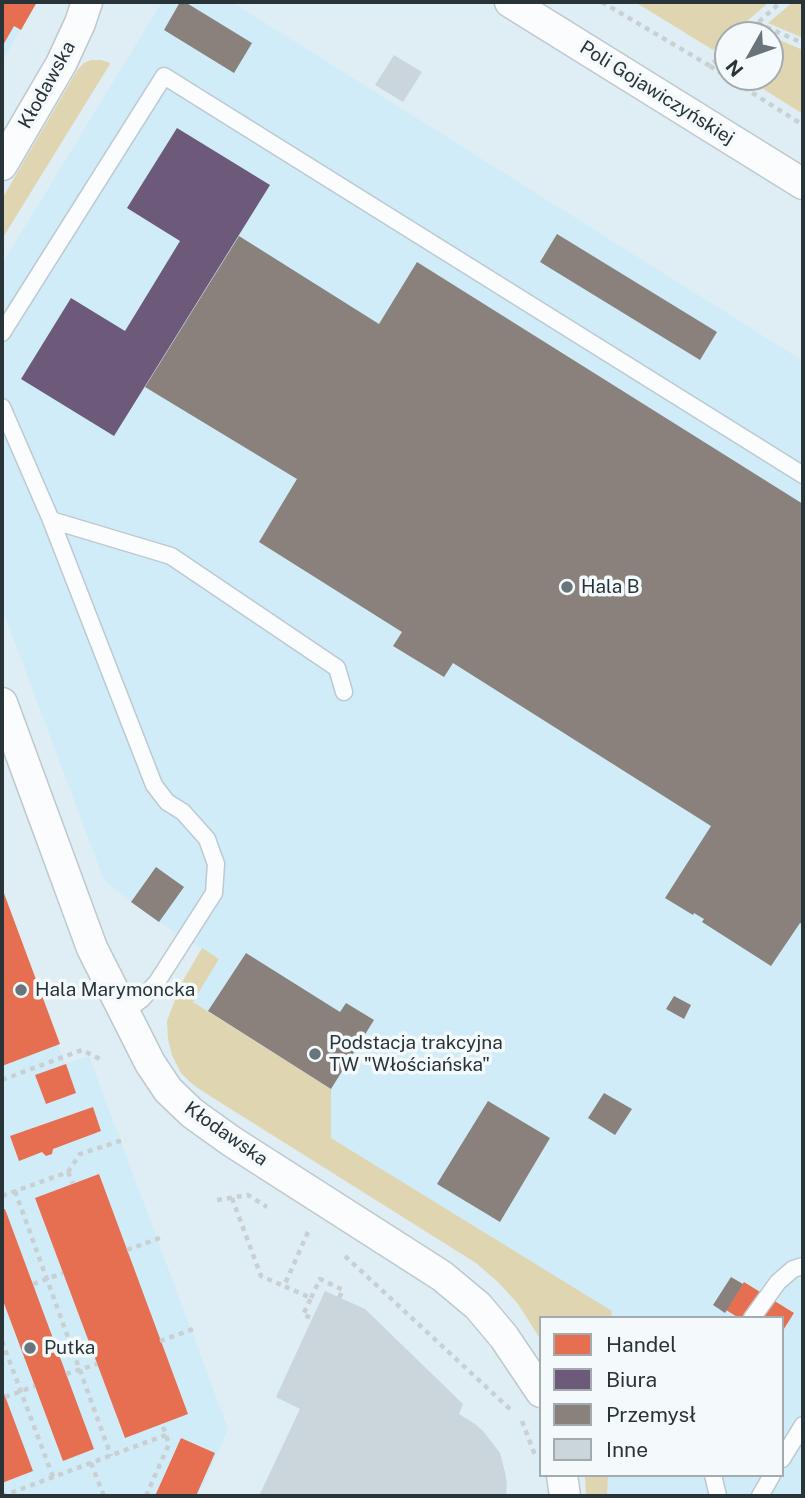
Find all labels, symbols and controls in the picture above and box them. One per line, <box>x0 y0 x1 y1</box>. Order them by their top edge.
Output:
north arrow <box>714 21 784 91</box>
street label: Poli Gojawiczyńskiej <box>576 36 738 150</box>
street label: Kłodawska <box>14 37 80 133</box>
text: N <box>721 55 748 81</box>
place label: Hala B <box>581 576 640 598</box>
marker: Hala B <box>559 579 575 595</box>
place label: Hala Marymoncka <box>35 979 195 1001</box>
marker: Hala Marymoncka <box>13 982 29 998</box>
place label: Podstacja trakcyjna TW "Włościańska" <box>329 1032 503 1076</box>
marker: Podstacja trakcyjna TW "Włościańska" <box>307 1046 323 1062</box>
street label: Kłodawska <box>180 1097 272 1171</box>
legend <box>539 1316 784 1477</box>
text: Handel <box>606 1332 677 1357</box>
place label: Putka <box>44 1337 95 1359</box>
marker: Putka <box>22 1340 38 1356</box>
text: Biura <box>606 1367 657 1392</box>
text: Przemysł <box>606 1402 697 1427</box>
text: Inne <box>606 1437 648 1462</box>

